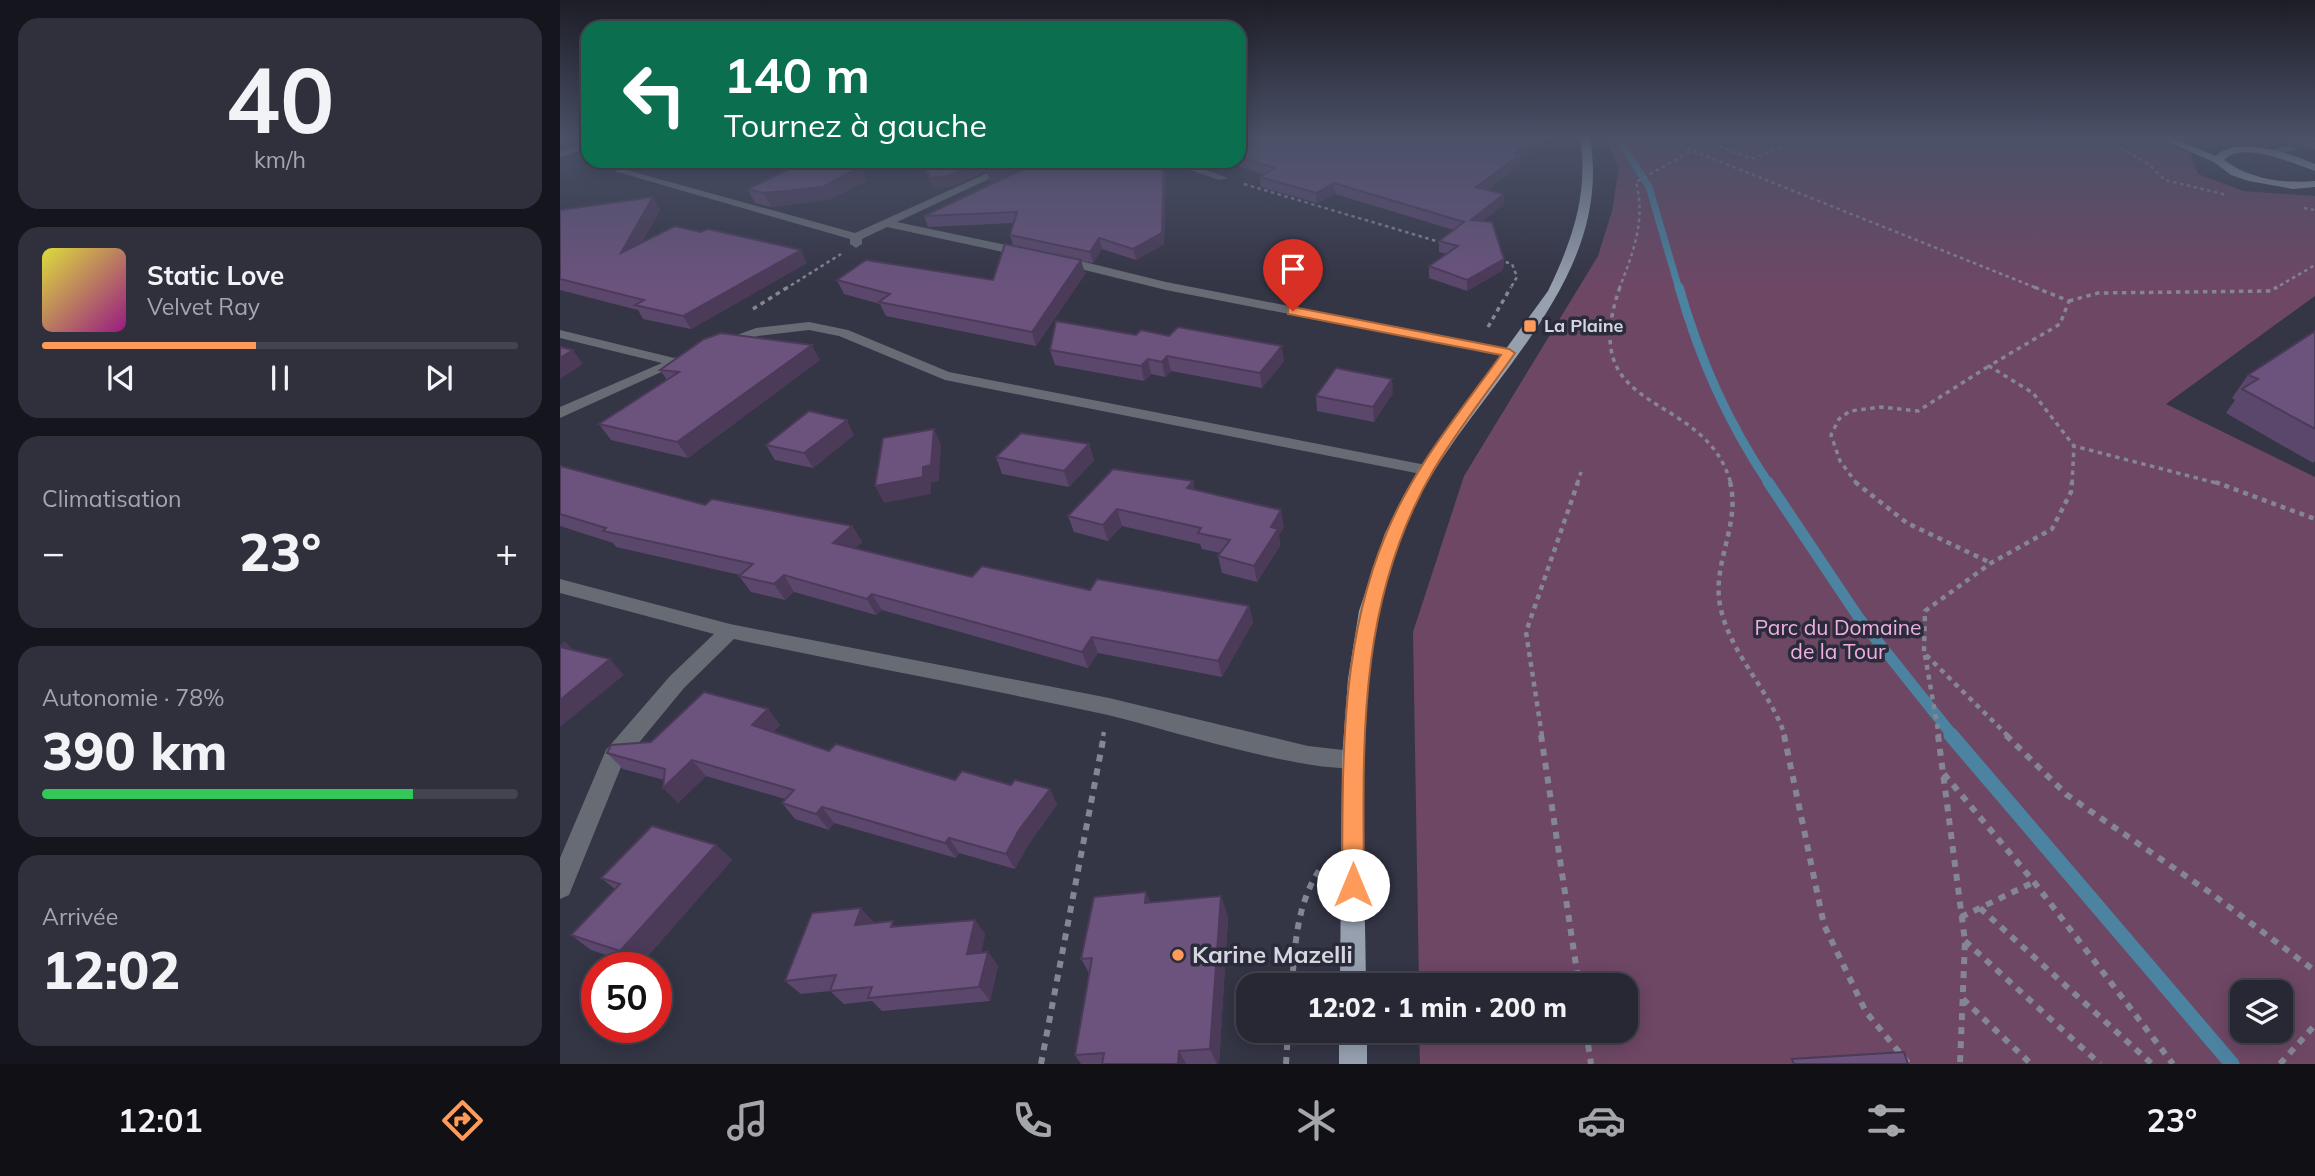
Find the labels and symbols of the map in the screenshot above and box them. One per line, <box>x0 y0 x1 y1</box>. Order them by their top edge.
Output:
pin <box>1263 239 1323 311</box>
place label: La Plaine <box>1544 314 1624 337</box>
marker: La Plaine <box>1522 318 1538 334</box>
park label: Parc du Domaine de la Tour <box>1755 614 1921 664</box>
position arrow <box>1316 848 1390 922</box>
place label: Karine Mazelli <box>1192 939 1353 969</box>
marker: Karine Mazelli <box>1170 947 1186 963</box>
speed limit sign: 50 <box>581 952 672 1043</box>

